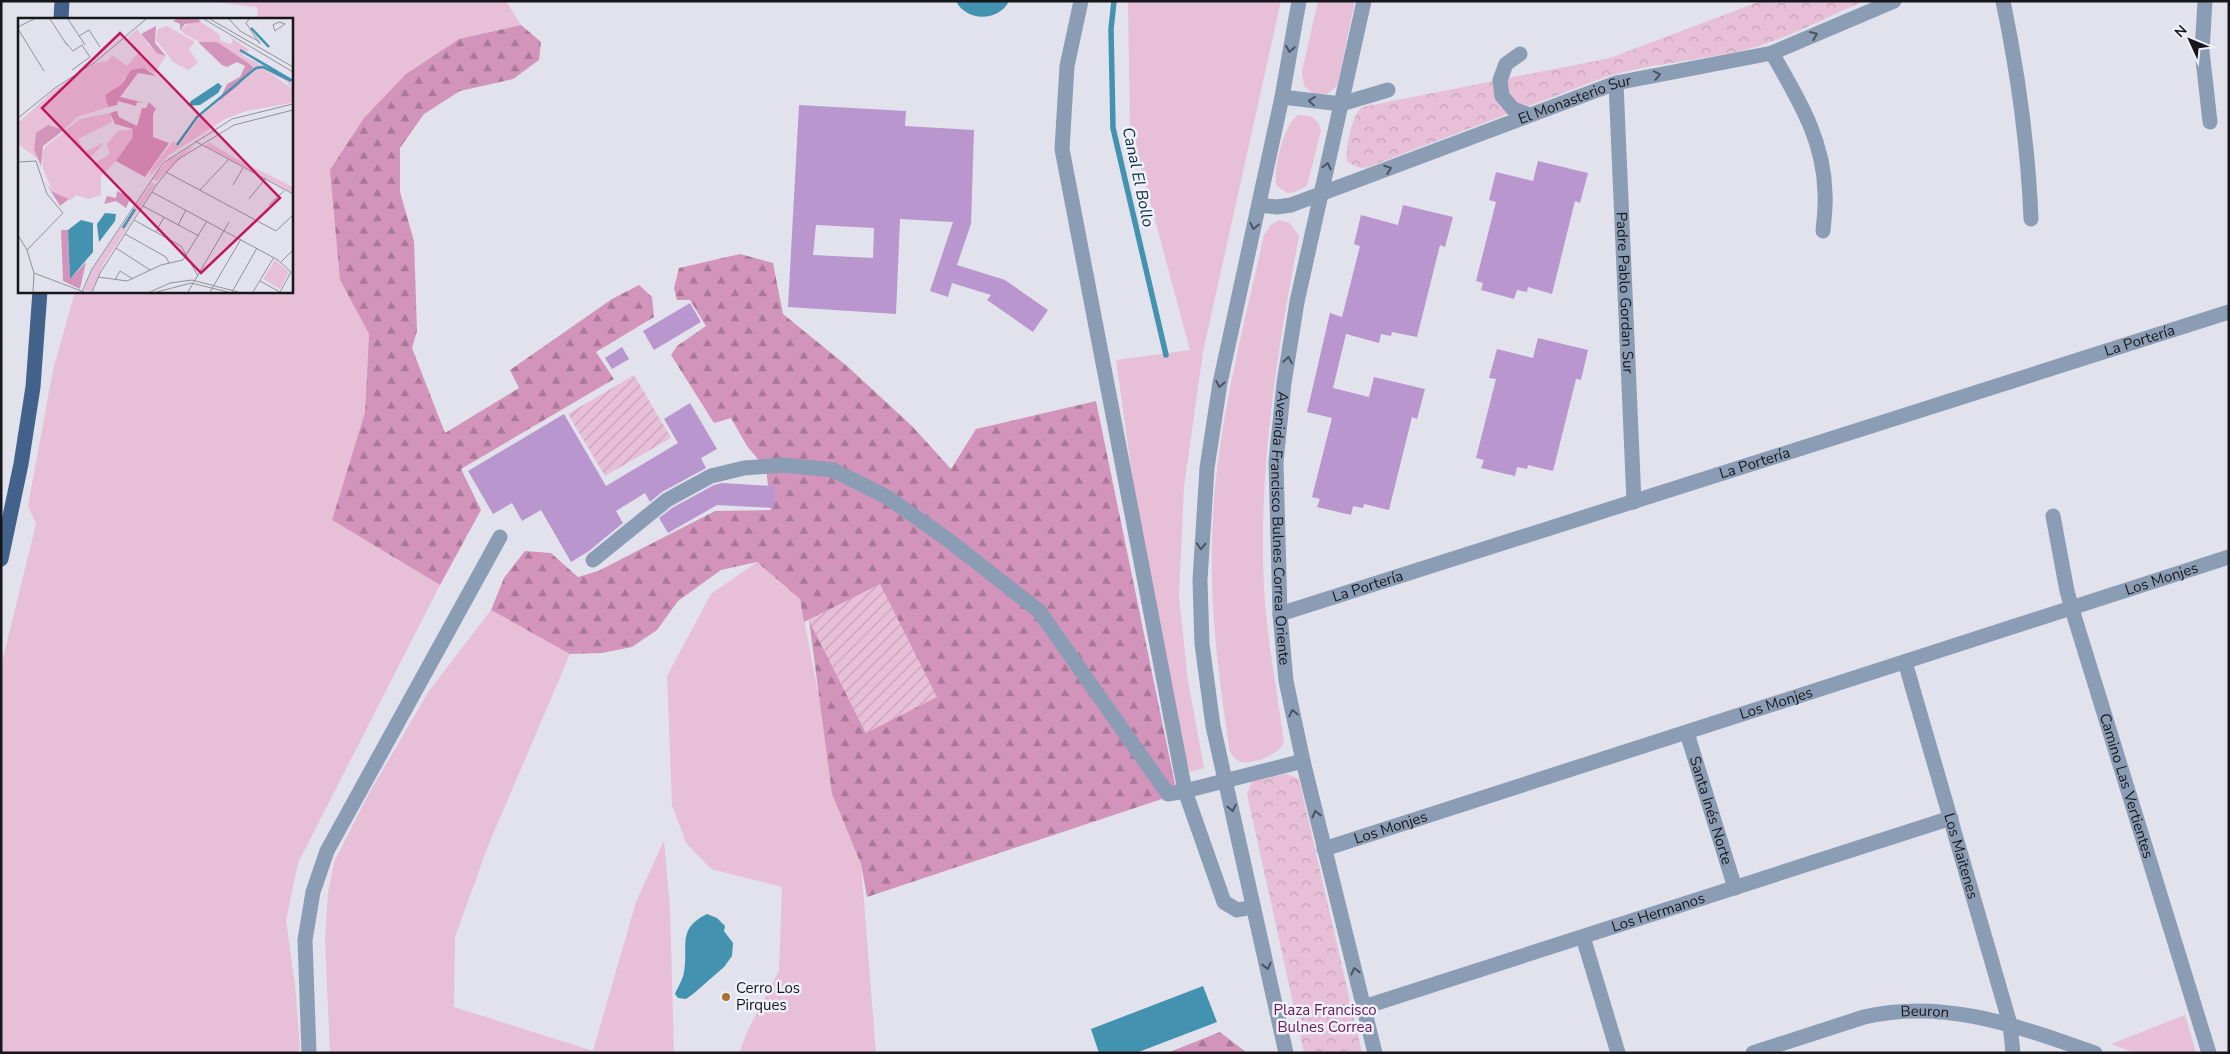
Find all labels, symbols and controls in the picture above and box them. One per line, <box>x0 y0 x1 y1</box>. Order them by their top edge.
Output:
north arrow <box>2165 15 2215 65</box>
inset map <box>18 18 292 292</box>
text: N <box>2171 21 2191 42</box>
one-way arrow <box>1809 31 1817 41</box>
one-way arrow <box>1285 45 1295 54</box>
street label: El Monasterio Sur <box>1515 70 1633 129</box>
one-way arrow <box>1652 71 1661 81</box>
one-way arrow <box>1307 96 1315 107</box>
water label: Canal El Bollo <box>1117 125 1159 229</box>
one-way arrow <box>1321 162 1332 171</box>
one-way arrow <box>1383 164 1392 175</box>
street label: Padre Pablo Gordan Sur <box>1612 211 1639 375</box>
one-way arrow <box>1249 221 1260 230</box>
street label: La Portería <box>2102 320 2177 361</box>
one-way arrow <box>1282 355 1292 364</box>
one-way arrow <box>1216 380 1226 389</box>
street label: Avenida Francisco Bulnes Correa Oriente <box>1266 390 1295 666</box>
street label: La Portería <box>1717 442 1792 484</box>
one-way arrow <box>1196 542 1207 550</box>
street label: Los Monjes <box>2122 558 2201 600</box>
street label: La Portería <box>1330 565 1406 607</box>
street label: Los Monjes <box>1737 682 1815 724</box>
one-way arrow <box>1288 708 1299 717</box>
street label: Camino Las Vertientes <box>2095 711 2158 861</box>
street label: Santa Inés Norte <box>1685 754 1737 867</box>
one-way arrow <box>1226 803 1237 812</box>
street label: Los Monjes <box>1351 806 1430 849</box>
one-way arrow <box>1311 809 1322 818</box>
street label: Los Maitenes <box>1939 811 1983 901</box>
street label: Los Hermanos <box>1609 888 1707 937</box>
one-way arrow <box>1261 962 1272 971</box>
one-way arrow <box>1350 967 1361 976</box>
place label: Cerro Los Pirques <box>736 978 800 1015</box>
marker: Cerro Los Pirques <box>720 991 732 1003</box>
park label: Plaza Francisco Bulnes Correa <box>1273 1000 1377 1037</box>
street label: Beuron <box>1900 1001 1950 1023</box>

